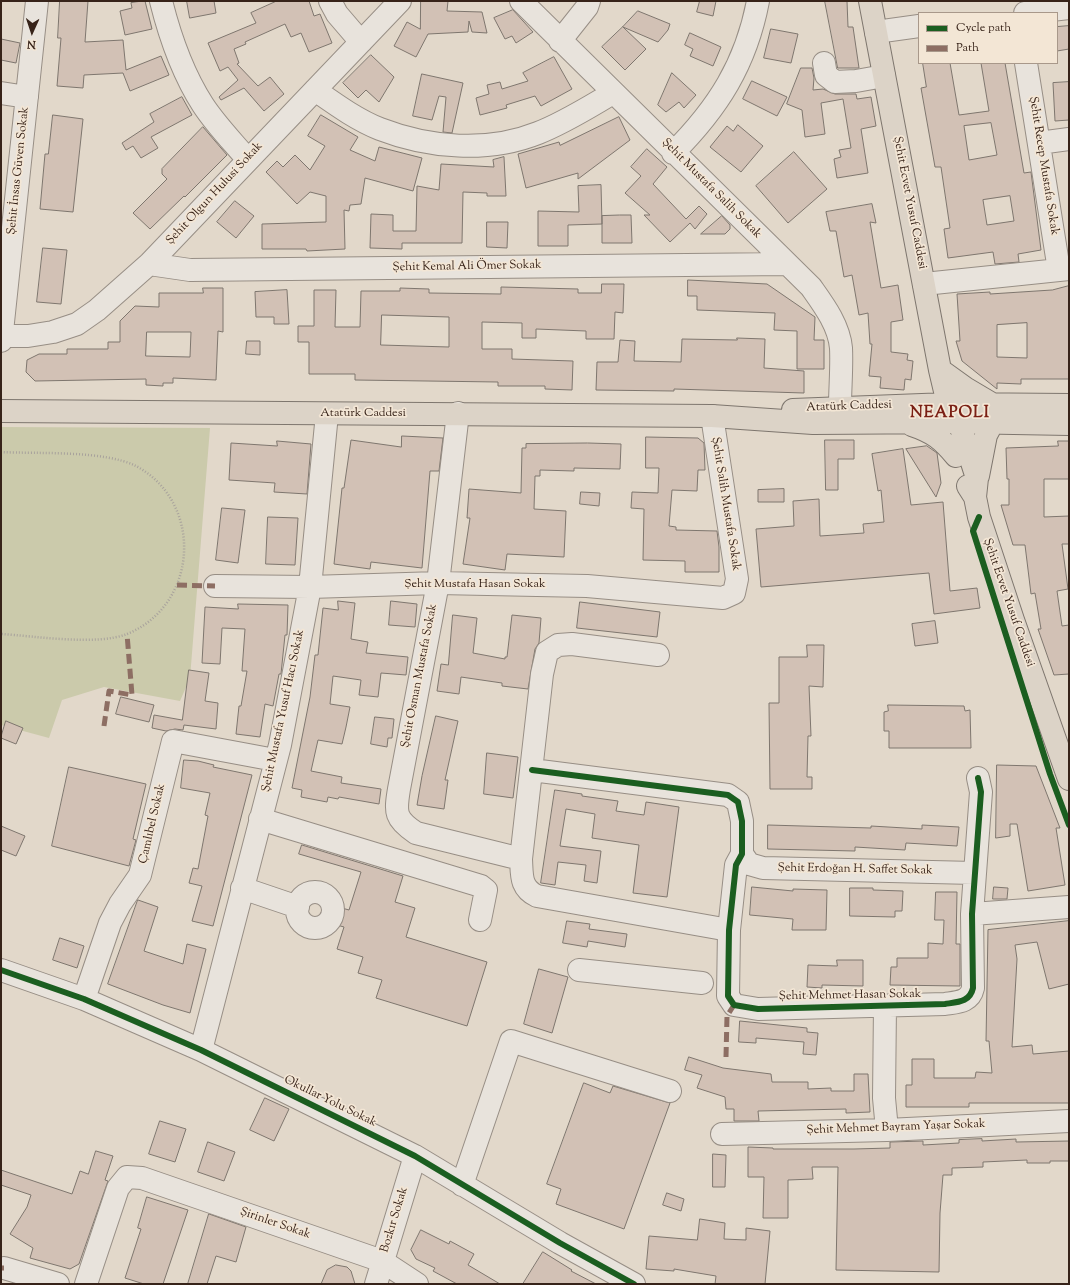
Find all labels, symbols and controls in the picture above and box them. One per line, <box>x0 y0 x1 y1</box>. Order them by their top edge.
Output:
north arrow <box>12 12 52 52</box>
legend <box>918 12 1058 64</box>
text: Cycle path <box>956 19 1011 37</box>
text: N <box>27 36 36 52</box>
text: Path <box>956 39 979 57</box>
street label: Şehit Recep Mustafa Sokak <box>1025 96 1061 236</box>
street label: Şehit İnsas Güven Sokak <box>5 106 33 236</box>
street label: Şehit Ecvet Yusuf Caddesi <box>889 135 929 271</box>
street label: Şehit Mustafa Salih Sokak <box>658 136 764 242</box>
street label: Şehit Olgun Hulusi Sokak <box>164 140 266 248</box>
street label: Şehit Kemal Ali Ömer Sokak <box>392 259 542 275</box>
street label: Atatürk Caddesi <box>806 398 892 416</box>
district label: NEAPOLI <box>910 404 990 424</box>
street label: Atatürk Caddesi <box>320 407 406 421</box>
street label: Şehit Salih Mustafa Sokak <box>707 436 743 572</box>
street label: Şehit Ecvet Yusuf Caddesi <box>979 537 1037 669</box>
street label: Şehit Mustafa Hasan Sokak <box>404 578 546 592</box>
street label: Şehit Osman Mustafa Sokak <box>399 603 441 749</box>
street label: Şehit Mustafa Yusuf Hacı Sokak <box>260 629 308 793</box>
street label: Çamlıbel Sokak <box>137 782 169 866</box>
street label: Şehit Erdoğan H. Saffet Sokak <box>777 861 933 879</box>
street label: Şehit Mehmet Hasan Sokak <box>779 988 921 1004</box>
street label: Okullar Yolu Sokak <box>281 1073 379 1131</box>
street label: Şehit Mehmet Bayram Yaşar Sokak <box>806 1118 986 1138</box>
street label: Bozkır Sokak <box>378 1185 412 1255</box>
street label: Şirinler Sokak <box>238 1205 312 1243</box>

